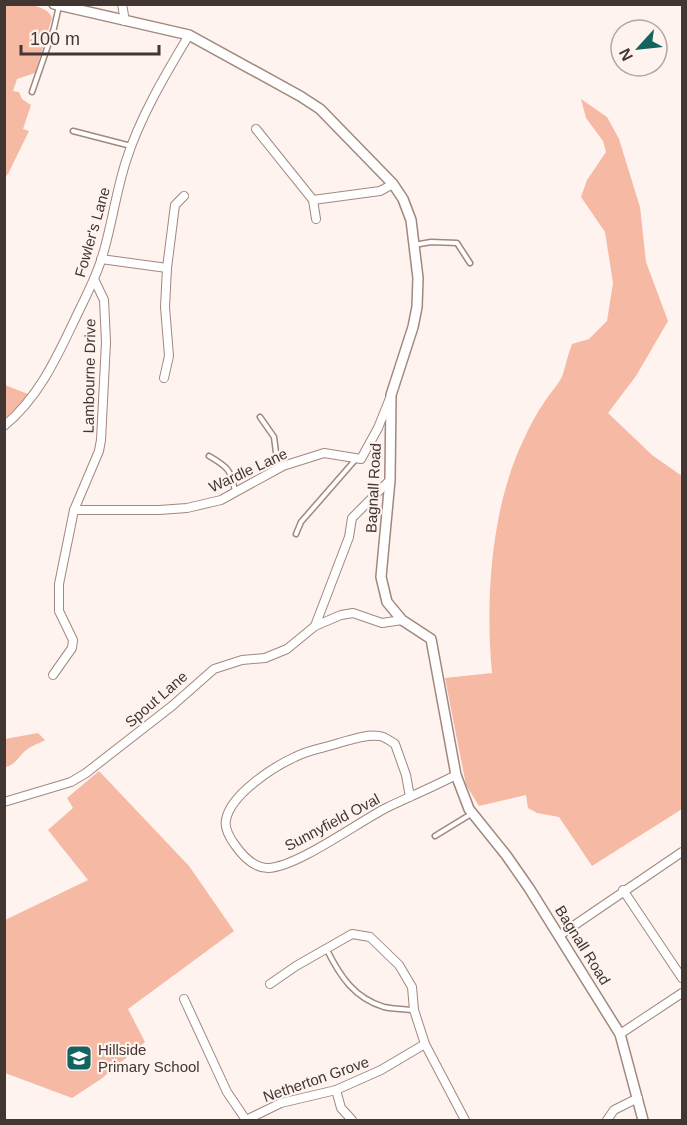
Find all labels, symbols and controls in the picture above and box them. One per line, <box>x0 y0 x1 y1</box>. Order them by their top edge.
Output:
scale bar <box>21 18 159 56</box>
north arrow <box>609 18 669 78</box>
text: 100 m <box>30 29 80 49</box>
text: N <box>616 46 636 64</box>
street label: Fowler's Lane <box>71 185 113 279</box>
street label: Lambourne Drive <box>79 318 99 434</box>
street label: Bagnall Road <box>362 443 384 533</box>
street label: Wardle Lane <box>206 444 290 496</box>
street label: Spout Lane <box>121 667 191 731</box>
street label: Sunnyfield Oval <box>282 790 382 854</box>
street label: Bagnall Road <box>552 902 614 988</box>
place label: Hillside Primary School <box>98 1041 200 1075</box>
school or university icon: Hillside Primary School <box>64 1043 94 1073</box>
street label: Netherton Grove <box>261 1053 371 1105</box>

